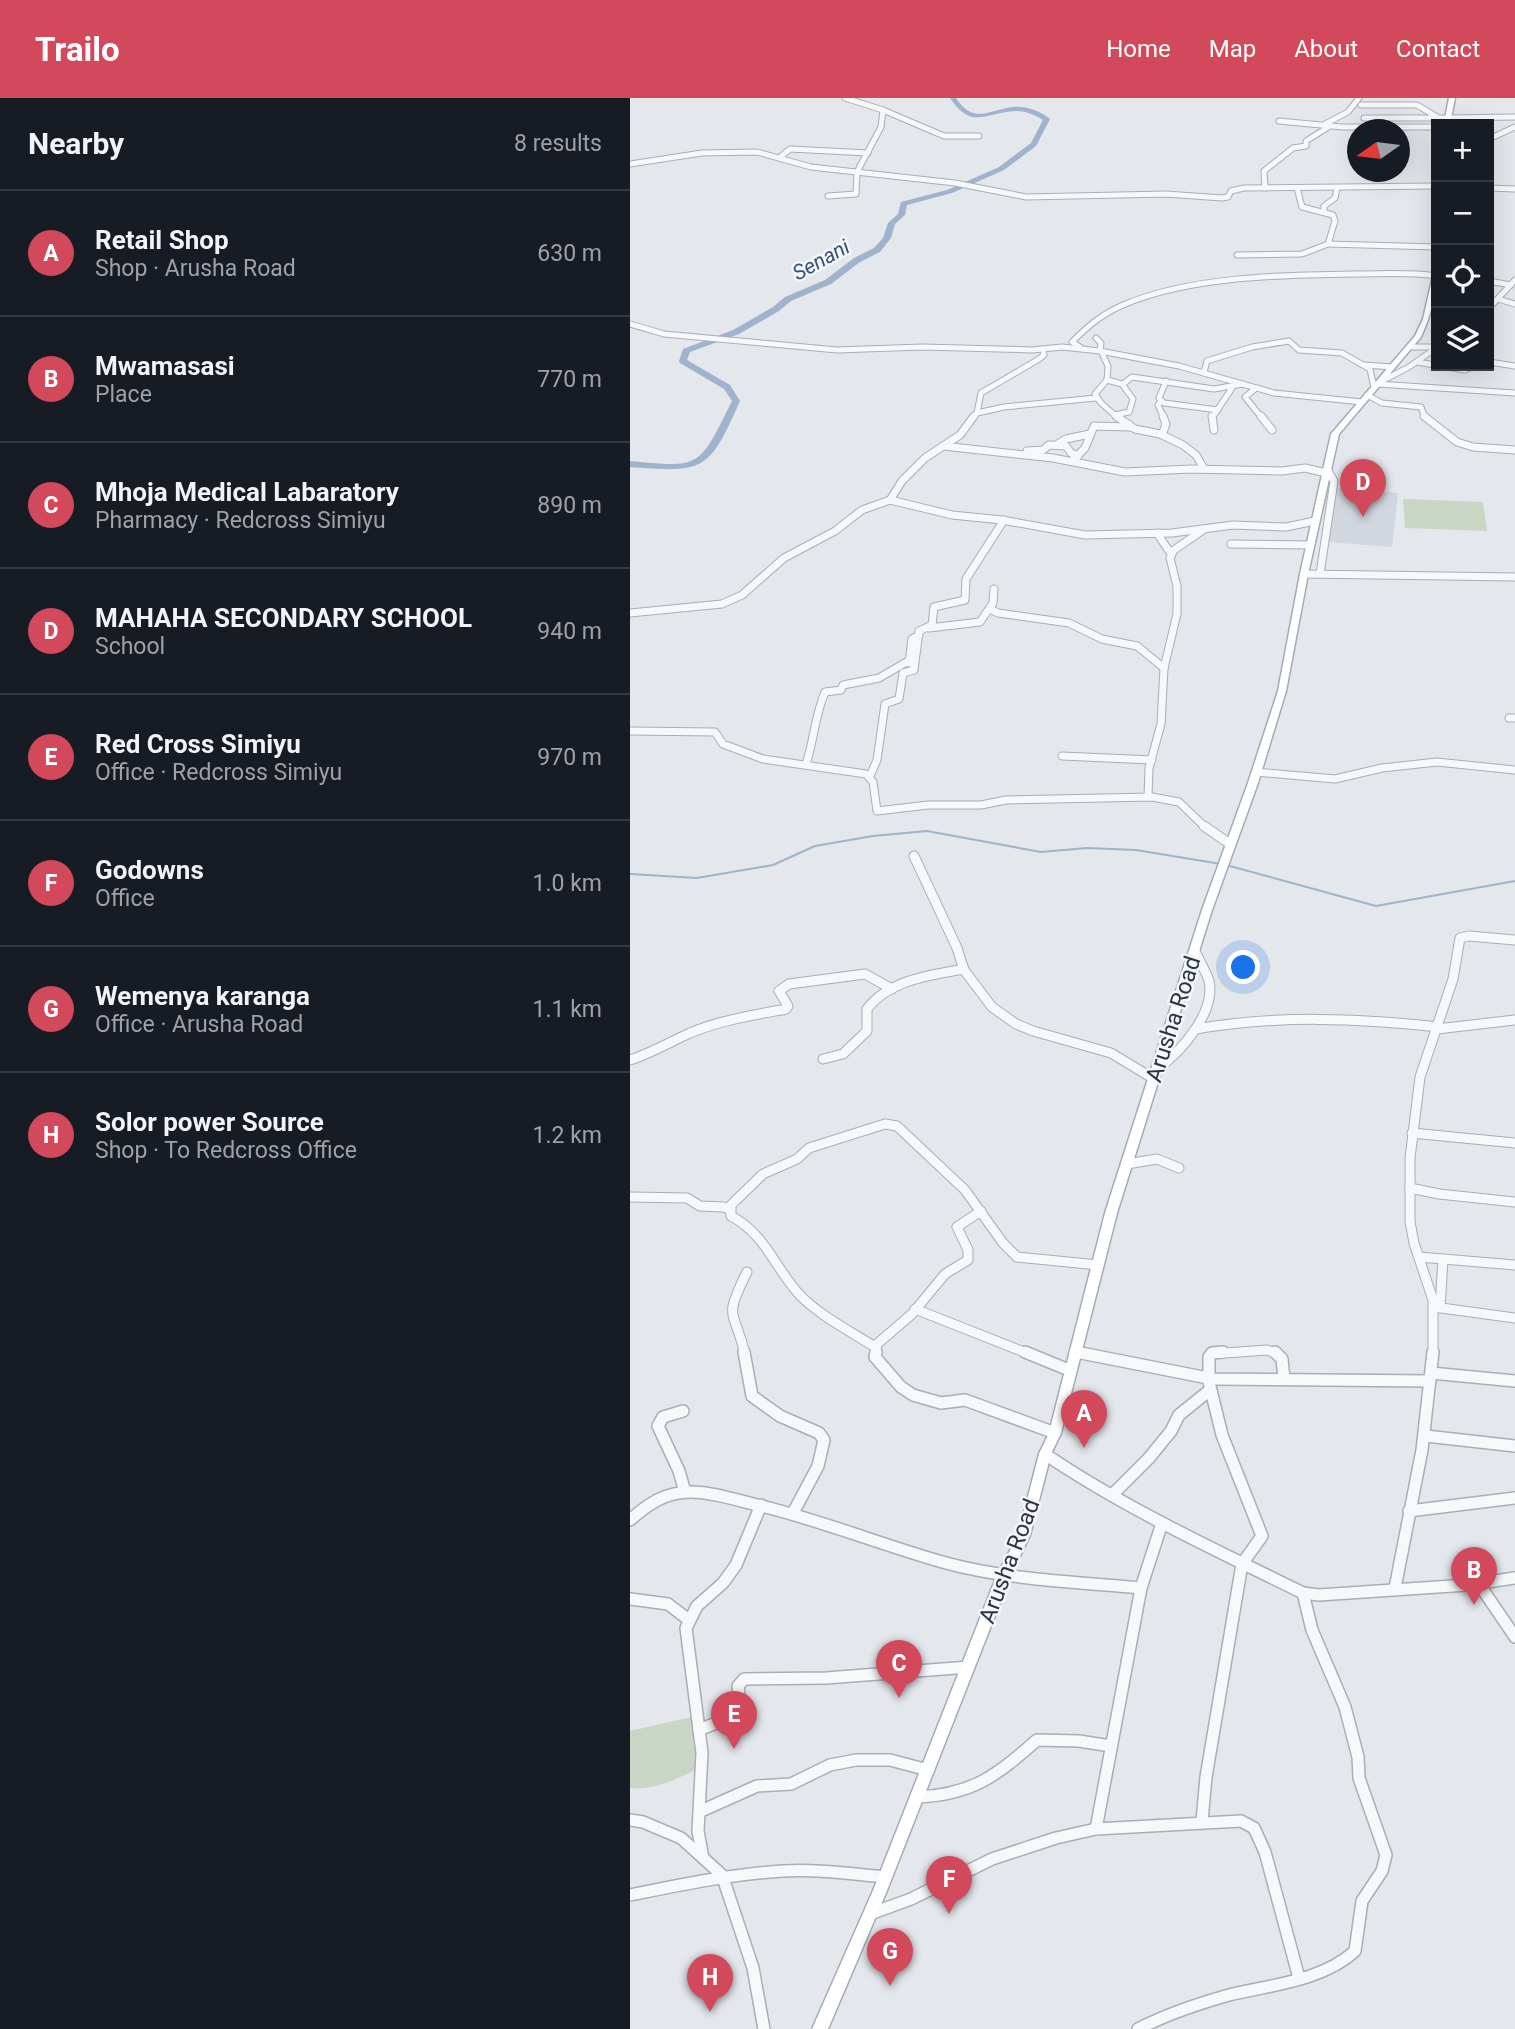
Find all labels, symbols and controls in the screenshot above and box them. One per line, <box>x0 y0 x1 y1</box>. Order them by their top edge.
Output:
text: Trailo <box>35 30 120 69</box>
text: Home <box>1106 35 1171 63</box>
text: Map <box>1209 35 1256 63</box>
text: About <box>1294 35 1358 63</box>
text: Contact <box>1396 35 1480 63</box>
north arrow <box>1347 119 1410 182</box>
map controls <box>1431 119 1494 371</box>
button: + <box>1431 119 1494 182</box>
text: Nearby <box>28 126 124 161</box>
text: 8 results <box>514 130 602 157</box>
button: − <box>1431 182 1494 245</box>
text: Retail Shop <box>95 225 229 255</box>
water label: Senani <box>788 235 854 285</box>
text: A <box>43 240 59 267</box>
text: 630 m <box>537 240 602 267</box>
button: locate <box>1431 245 1494 308</box>
text: Shop · Arusha Road <box>95 255 296 282</box>
button: layers <box>1431 308 1494 371</box>
text: Mwamasasi <box>95 351 235 381</box>
text: B <box>44 366 58 393</box>
text: 770 m <box>537 366 602 393</box>
text: Place <box>95 381 152 408</box>
pin: D <box>1340 459 1386 517</box>
text: Mhoja Medical Labaratory <box>95 477 399 507</box>
text: C <box>43 492 59 519</box>
text: 890 m <box>537 492 602 519</box>
text: Pharmacy · Redcross Simiyu <box>95 507 386 534</box>
text: MAHAHA SECONDARY SCHOOL <box>95 603 472 633</box>
text: D <box>44 618 58 645</box>
text: 940 m <box>537 618 602 645</box>
text: School <box>95 633 165 660</box>
text: Red Cross Simiyu <box>95 729 301 759</box>
text: E <box>45 744 57 771</box>
text: 970 m <box>537 744 602 771</box>
text: Office · Redcross Simiyu <box>95 759 342 786</box>
text: Godowns <box>95 855 204 885</box>
text: F <box>45 870 57 897</box>
text: 1.0 km <box>533 870 602 897</box>
text: Office <box>95 885 155 912</box>
your location <box>1226 950 1260 984</box>
street label: Arusha Road <box>1140 953 1207 1086</box>
text: Wemenya karanga <box>95 981 310 1011</box>
text: G <box>43 996 59 1023</box>
text: 1.1 km <box>533 996 602 1023</box>
text: Office · Arusha Road <box>95 1011 303 1038</box>
text: Solor power Source <box>95 1107 324 1137</box>
text: H <box>43 1122 59 1149</box>
text: 1.2 km <box>533 1122 602 1149</box>
text: Shop · To Redcross Office <box>95 1137 357 1164</box>
pin: A <box>1061 1390 1107 1448</box>
street label: Arusha Road <box>973 1495 1046 1627</box>
pin: B <box>1451 1547 1497 1605</box>
pin: C <box>876 1640 922 1698</box>
pin: E <box>711 1691 757 1749</box>
pin: F <box>926 1856 972 1914</box>
pin: G <box>867 1928 913 1986</box>
pin: H <box>687 1954 733 2012</box>

